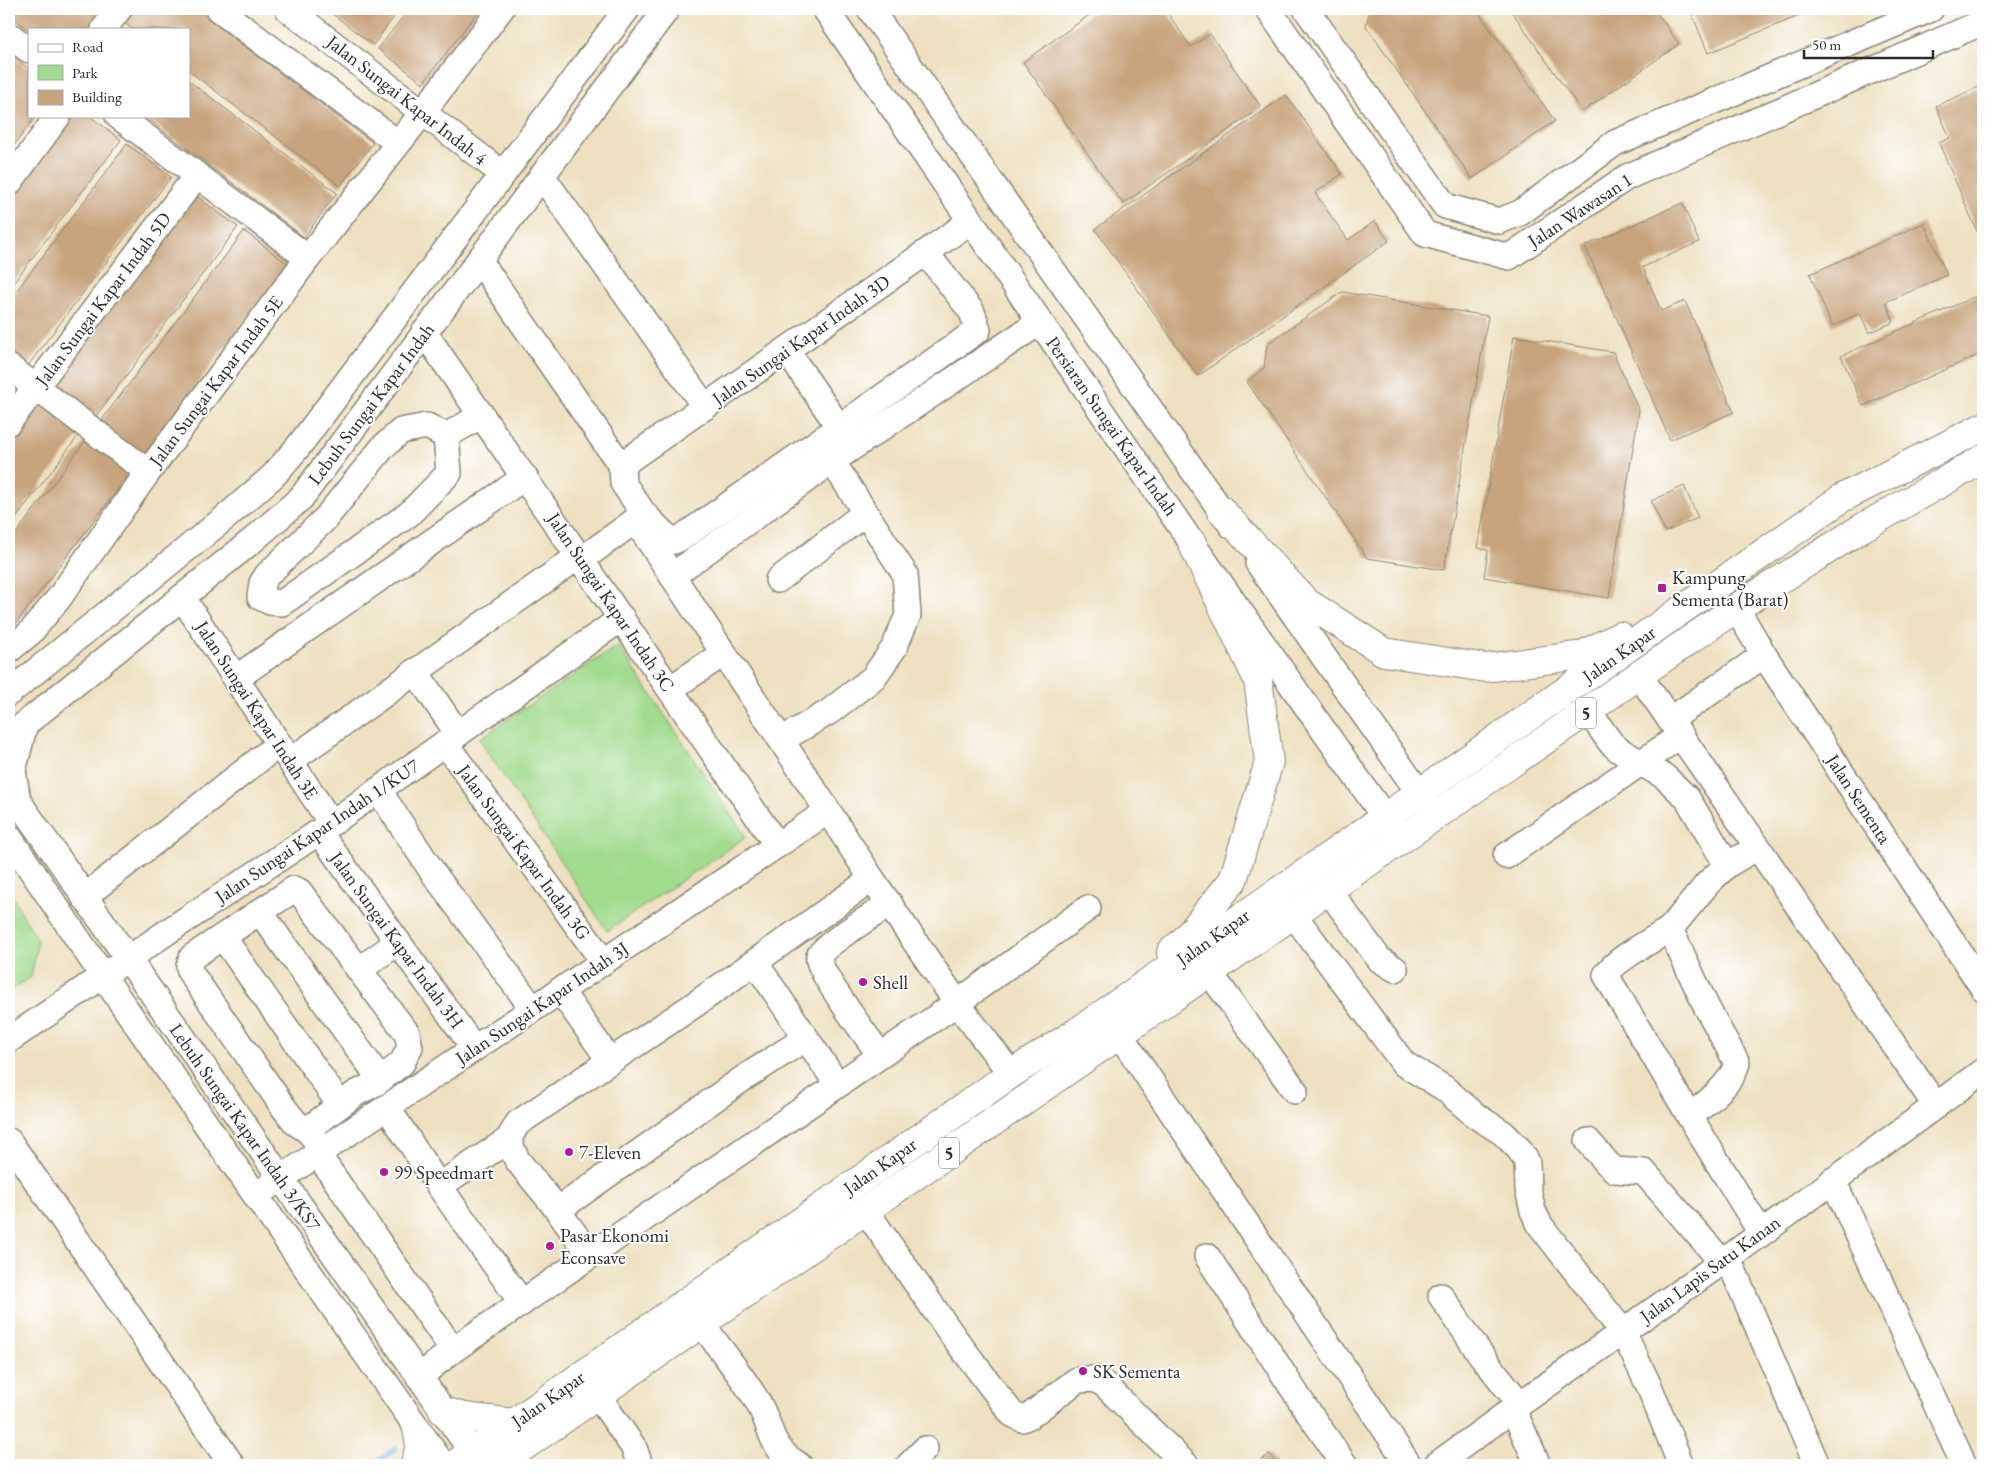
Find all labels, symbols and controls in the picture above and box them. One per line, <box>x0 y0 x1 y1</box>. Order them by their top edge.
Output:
legend <box>28 28 190 118</box>
street label: Jalan Sungai Kapar Indah 4 <box>320 28 493 171</box>
scale bar <box>1804 28 1933 60</box>
text: 50 m <box>1812 35 1841 54</box>
text: Road <box>72 37 104 56</box>
text: Park <box>72 63 99 82</box>
text: Building <box>72 87 122 106</box>
street label: Jalan Wawasan 1 <box>1521 167 1637 254</box>
street label: Jalan Sungai Kapar Indah 5D <box>28 207 177 393</box>
street label: Jalan Sungai Kapar Indah 3D <box>706 269 895 412</box>
street label: Jalan Sungai Kapar Indah 5E <box>142 290 289 473</box>
street label: Lebuh Sungai Kapar Indah <box>302 318 440 490</box>
street label: Persiaran Sungai Kapar Indah <box>1040 331 1184 521</box>
street label: Jalan Sungai Kapar Indah 3C <box>541 506 680 696</box>
place label: Kampung Sementa (Barat) <box>1672 565 1788 612</box>
marker: Kampung Sementa (Barat) <box>1656 582 1668 594</box>
street label: Jalan Sungai Kapar Indah 3E <box>189 614 324 804</box>
street label: Jalan Kapar <box>1576 619 1661 689</box>
road number: 5 <box>1576 698 1596 728</box>
street label: Jalan Sementa <box>1820 748 1897 849</box>
street label: Jalan Sungai Kapar Indah 1/KU7 <box>208 753 425 910</box>
street label: Jalan Sungai Kapar Indah 3G <box>451 758 596 945</box>
street label: Jalan Sungai Kapar Indah 3H <box>323 845 470 1033</box>
street label: Jalan Kapar <box>1170 902 1255 972</box>
street label: Jalan Sungai Kapar Indah 3J <box>449 936 633 1071</box>
place label: Shell <box>873 970 909 995</box>
marker: Shell <box>857 976 869 988</box>
street label: Lebuh Sungai Kapar Indah 3/KS7 <box>164 1018 327 1236</box>
street label: Jalan Kapar <box>837 1131 922 1201</box>
road number: 5 <box>939 1138 959 1168</box>
place label: 7-Eleven <box>579 1140 641 1165</box>
marker: 7-Eleven <box>563 1146 575 1158</box>
place label: 99 Speedmart <box>394 1160 493 1185</box>
marker: 99 Speedmart <box>378 1166 390 1178</box>
street label: Jalan Lapis Satu Kanan <box>1633 1210 1785 1330</box>
place label: Pasar Ekonomi Econsave <box>560 1223 669 1270</box>
marker: Pasar Ekonomi Econsave <box>544 1240 556 1252</box>
place label: SK Sementa <box>1093 1359 1181 1384</box>
street label: Jalan Kapar <box>505 1364 590 1434</box>
marker: SK Sementa <box>1077 1365 1089 1377</box>

